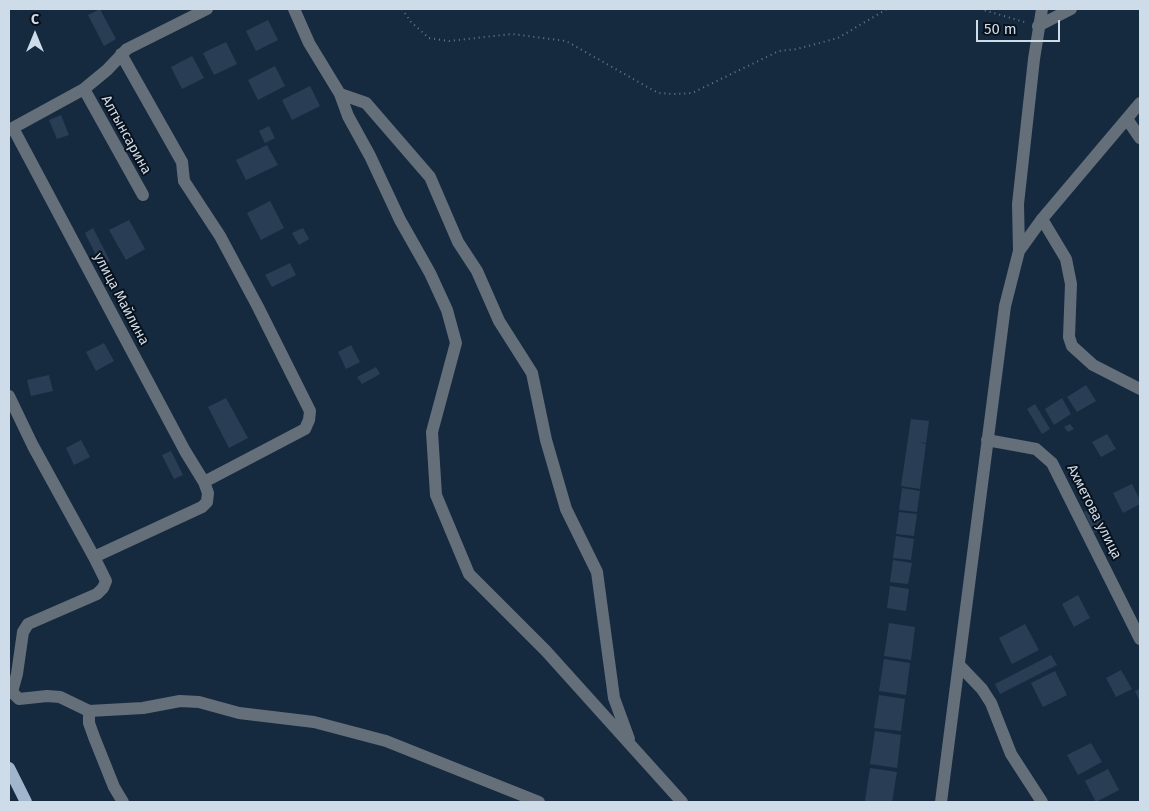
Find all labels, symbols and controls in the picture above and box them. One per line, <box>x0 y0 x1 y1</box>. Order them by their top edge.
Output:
north arrow <box>10 10 60 60</box>
scale bar <box>979 10 1063 42</box>
text: С <box>31 11 39 28</box>
text: 50 m <box>984 20 1017 38</box>
street label: Алтынсарина <box>97 93 155 177</box>
street label: улица Майлина <box>90 250 152 348</box>
street label: Ахметова улица <box>1063 462 1125 562</box>

